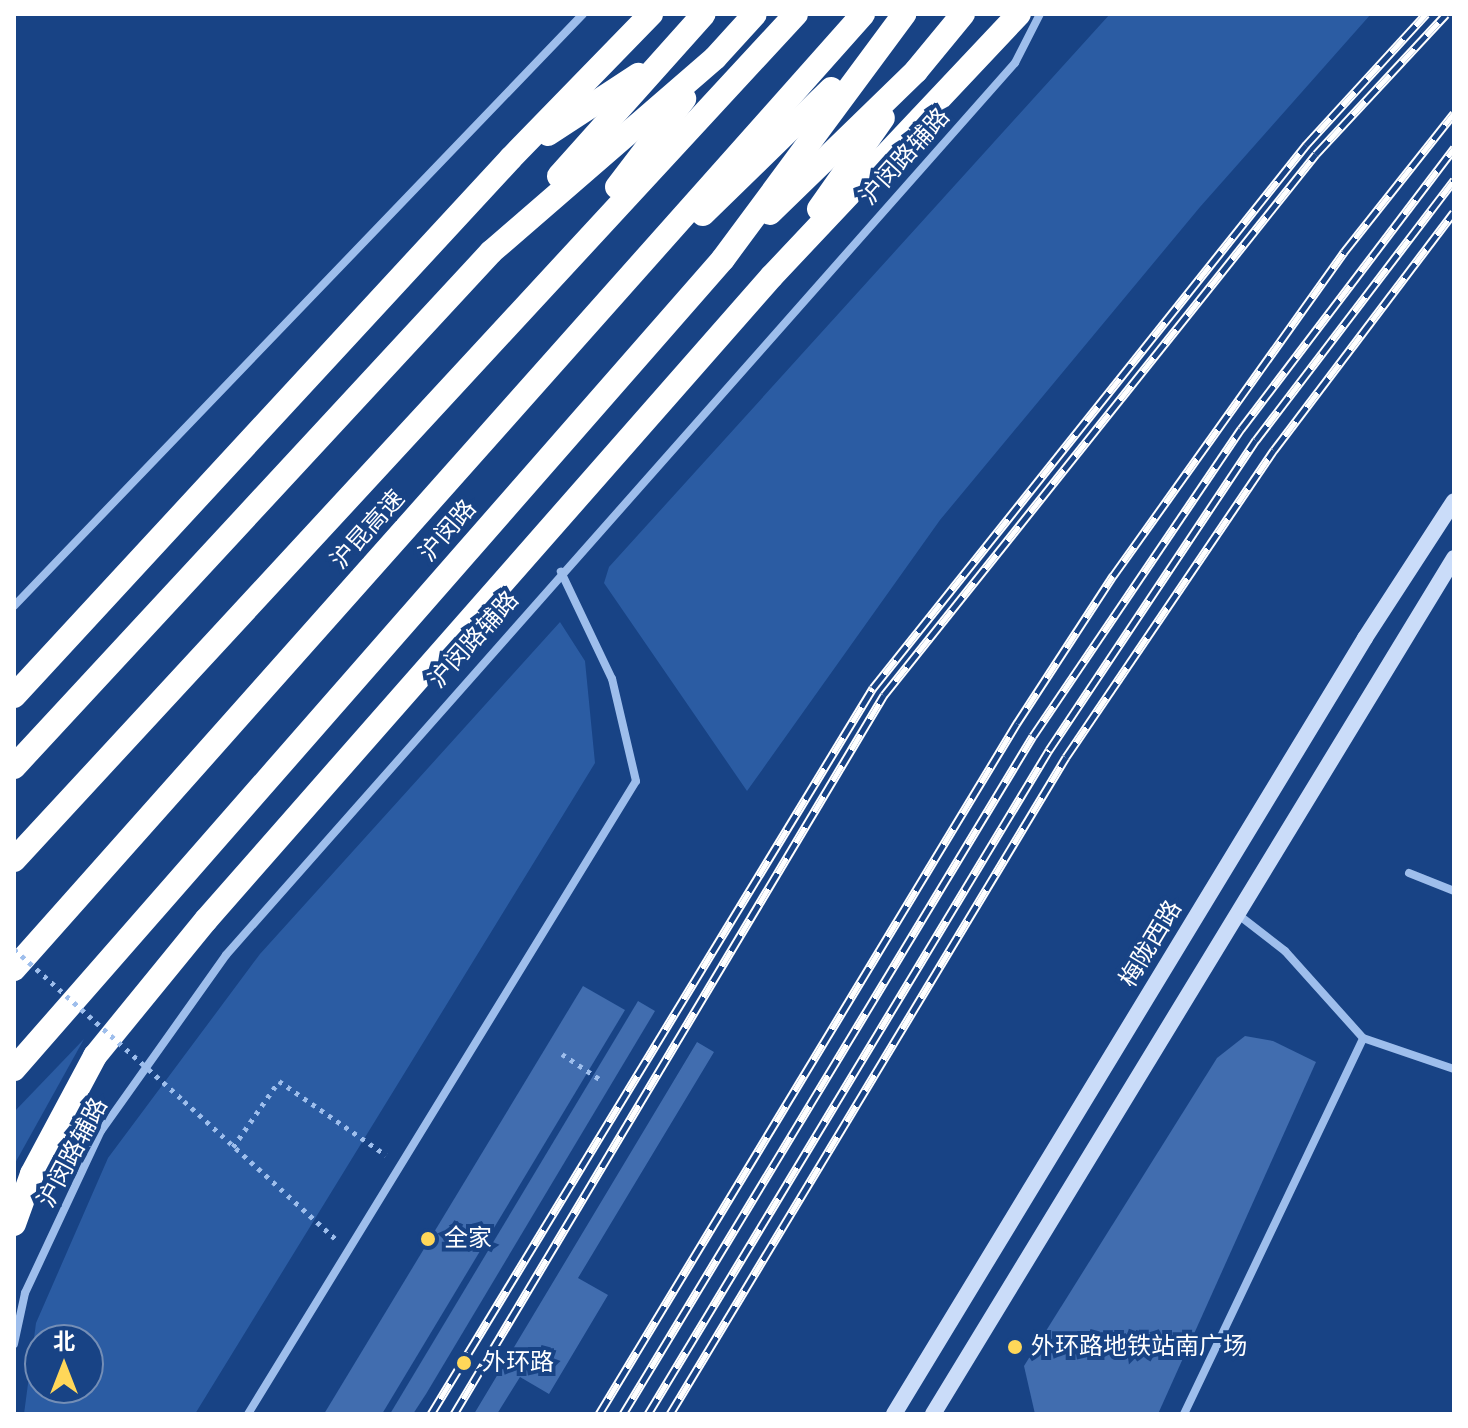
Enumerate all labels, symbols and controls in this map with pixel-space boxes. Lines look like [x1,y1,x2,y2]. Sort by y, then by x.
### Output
street label: 沪闵路辅路 [854,103,956,211]
street label: 沪昆高速 [325,485,411,575]
street label: 沪闵路 [414,494,482,568]
street label: 沪闵路辅路 [423,586,525,694]
street label: 梅陇西路 [1114,895,1188,993]
street label: 沪闵路辅路 [32,1093,114,1213]
place label: 全家 [444,1225,492,1253]
marker: 全家 [419,1230,437,1248]
north arrow [24,1324,104,1404]
text: 北 [53,1328,75,1355]
place label: 外环路地铁站南广场 [1031,1333,1247,1361]
marker: 外环路地铁站南广场 [1006,1338,1024,1356]
place label: 外环路 [482,1349,554,1377]
marker: 外环路 [453,1352,475,1374]

